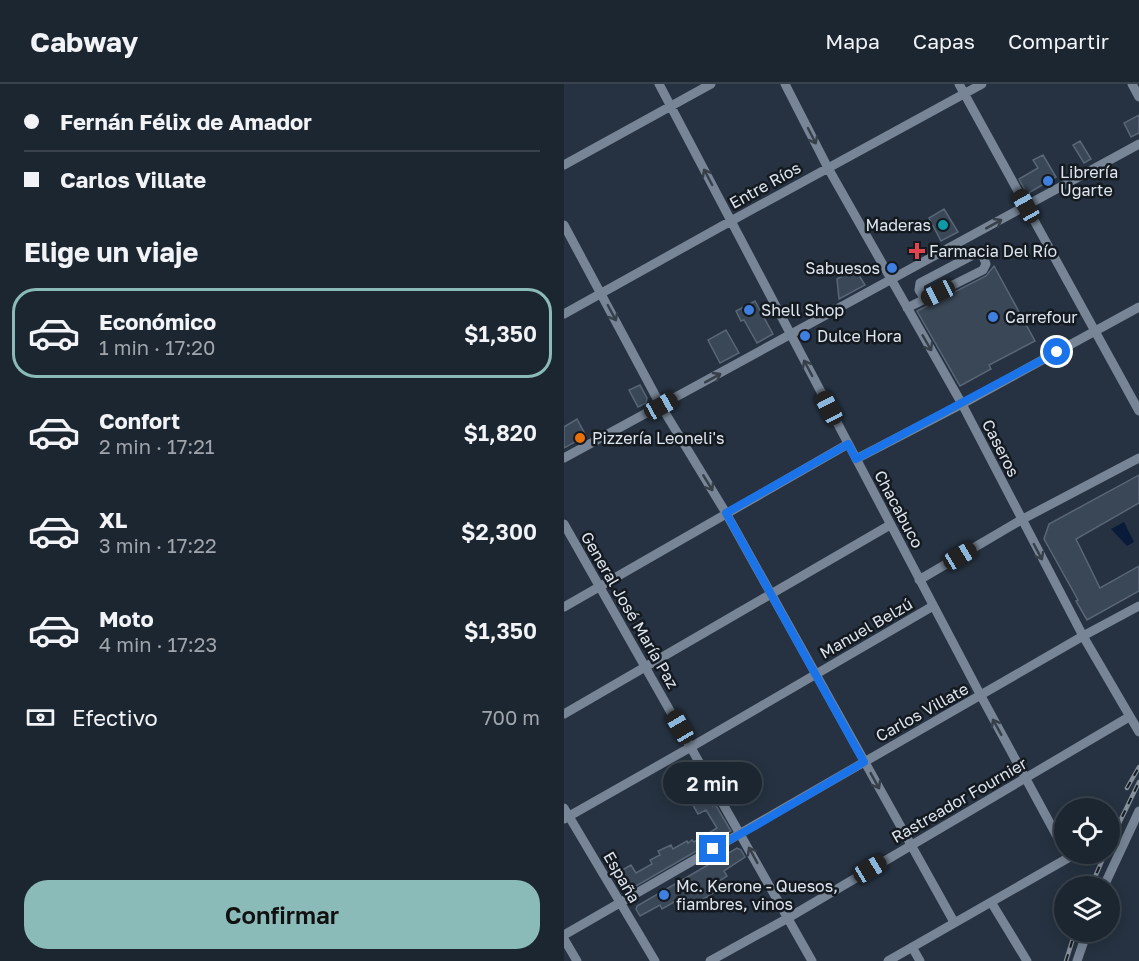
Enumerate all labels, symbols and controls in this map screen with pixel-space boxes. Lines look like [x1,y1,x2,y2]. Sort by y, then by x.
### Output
text: Cabway [30,25,138,58]
text: Mapa [825,28,880,54]
text: Capas [913,28,975,54]
text: Compartir [1008,28,1109,54]
text: Fernán Félix de Amador [60,108,312,135]
one-way arrow [806,127,818,144]
street label: Entre Ríos [726,157,804,213]
place label: Librería Ugarte [1060,162,1118,200]
text: Carlos Villate [60,166,206,193]
one-way arrow [702,169,713,187]
marker: Librería Ugarte [1041,174,1055,188]
car [1009,186,1043,226]
place label: Maderas [865,215,931,235]
marker: Maderas [936,218,950,232]
one-way arrow [985,218,1003,229]
text: Elige un viaje [24,236,198,268]
place label: Farmacia Del Río [929,241,1057,261]
marker: Farmacia Del Río [910,244,924,258]
place label: Sabuesos [805,258,880,278]
marker: Sabuesos [885,261,899,275]
car [918,277,958,309]
place label: Shell Shop [761,300,844,320]
marker: Shell Shop [742,303,756,317]
one-way arrow [607,304,618,322]
icon: car [27,306,81,360]
place label: Carrefour [1005,307,1078,327]
text: Económico [99,308,216,335]
marker: Carrefour [986,310,1000,324]
text: $1,350 [464,320,537,347]
place label: Dulce Hora [817,326,902,346]
marker: Dulce Hora [798,329,812,343]
one-way arrow [921,334,933,351]
text: 1 min · 17:20 [99,335,215,359]
route start [1043,338,1070,365]
one-way arrow [802,360,813,378]
one-way arrow [703,372,721,383]
car [813,388,845,428]
car [641,389,681,423]
icon: car [27,405,81,459]
text: Confort [99,407,180,434]
street label: Caseros [978,416,1024,480]
text: $1,820 [464,419,537,446]
place label: Pizzería Leoneli's [592,428,724,448]
marker: Pizzería Leoneli's [573,431,587,445]
text: 2 min · 17:21 [99,434,215,458]
street label: Chacabuco [870,467,928,551]
one-way arrow [702,474,714,491]
icon: car [27,504,81,558]
text: XL [99,506,127,533]
text: $2,300 [461,518,537,545]
street label: General José María Paz [577,528,683,692]
text: 3 min · 17:22 [99,533,217,557]
car [940,539,980,573]
one-way arrow [1033,543,1044,561]
street label: Manuel Belzú [816,593,916,663]
icon: car [27,603,81,657]
text: Moto [99,605,154,632]
text: $1,350 [464,617,537,644]
text: 4 min · 17:23 [99,632,217,656]
street label: Carlos Villate [872,678,972,746]
icon: cash [24,701,57,734]
text: Efectivo [72,704,158,731]
text: 700 m [482,705,540,729]
car [663,707,697,747]
one-way arrow [991,718,1002,736]
street label: Rastreador Fournier [888,753,1030,847]
callout: 2 min [664,762,762,804]
text: 2 min [687,771,739,795]
one-way arrow [869,772,881,789]
map controls [1054,798,1120,942]
button: locate [1054,798,1120,864]
route end [699,835,726,862]
one-way arrow [747,847,759,864]
street label: España [599,848,645,906]
car [850,852,890,886]
place label: Mc. Kerone - Quesos, fiambres, vinos [676,876,838,914]
button: layers [1054,876,1120,942]
button: Confirmar [24,880,540,949]
marker: Mc. Kerone - Quesos, fiambres, vinos [657,888,671,902]

